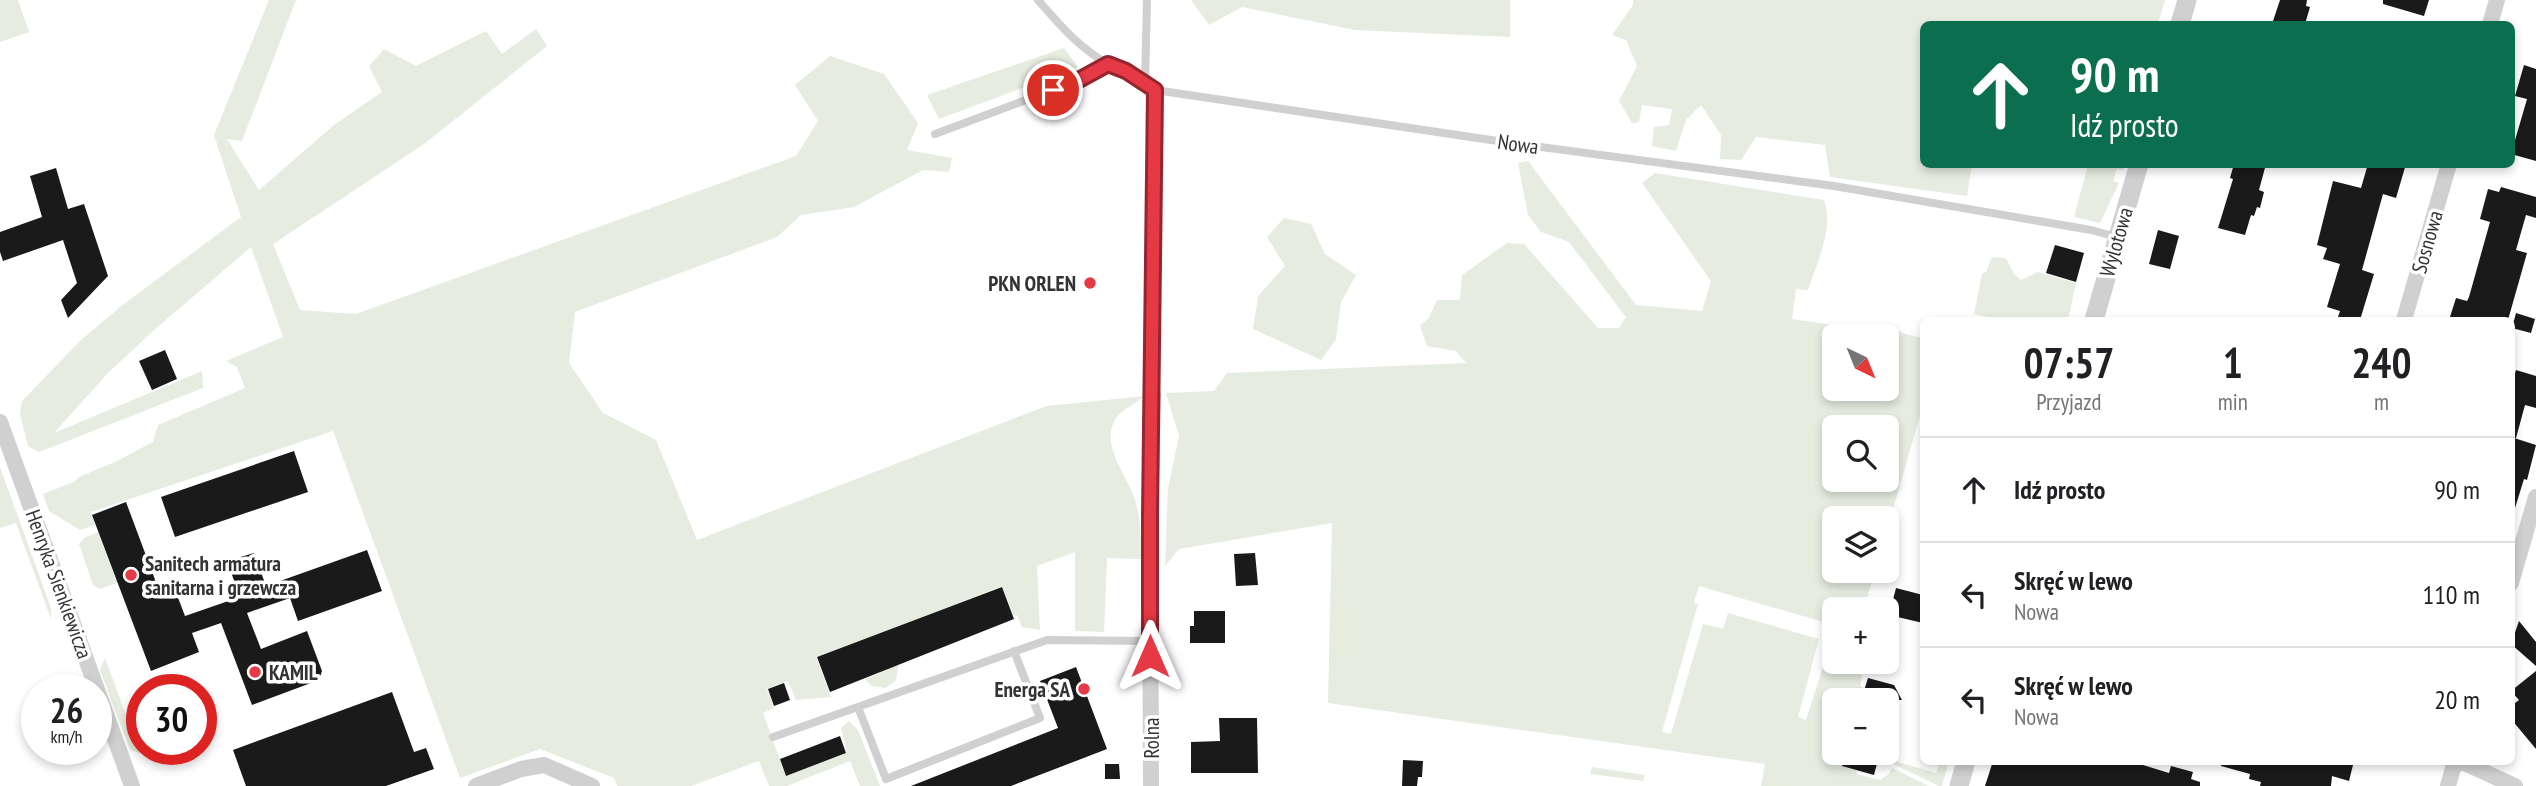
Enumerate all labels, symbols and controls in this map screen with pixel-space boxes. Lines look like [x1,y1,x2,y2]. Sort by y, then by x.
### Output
text: 90 m [2070,42,2159,106]
icon: ahead [1955,49,2046,140]
pin [1023,60,1083,120]
icon: arrive [1034,71,1072,109]
text: Idź prosto [2070,104,2179,146]
street label: Nowa [1496,128,1540,160]
street label: Wylotowa [2093,204,2139,280]
street label: Sosnowa [2405,207,2449,277]
place label: PKN ORLEN [988,270,1076,297]
marker: PKN ORLEN [1082,275,1098,291]
north arrow [1822,324,1899,401]
map controls [1822,324,1899,765]
text: 07:57 [2023,335,2114,390]
text: 1 [2223,335,2243,390]
text: 240 [2351,335,2412,390]
text: Przyjazd [2036,387,2102,416]
text: min [2218,387,2248,416]
text: m [2374,387,2389,416]
button: search [1822,415,1899,492]
icon: ahead [1955,471,1993,509]
text: Idź prosto [2014,473,2105,506]
text: 90 m [2434,473,2480,506]
street label: Henryka Sienkiewicza [20,506,98,662]
button: layers [1822,506,1899,583]
place label: Sanitech armatura sanitarna i grzewcza [145,550,297,601]
text: Skręć w lewo [2014,564,2133,597]
marker: Sanitech armatura sanitarna i grzewcza [123,567,139,583]
icon: left [1955,576,1993,614]
text: 110 m [2422,578,2480,611]
button: + [1822,597,1899,674]
text: Nowa [2014,597,2059,626]
position arrow [1113,619,1187,693]
place label: KAMIL [269,659,318,686]
marker: KAMIL [247,664,263,680]
text: Skręć w lewo [2014,669,2133,702]
speed limit sign: 30 [126,674,217,765]
place label: Energa SA [994,676,1070,703]
marker: Energa SA [1076,681,1092,697]
icon: left [1955,681,1993,719]
text: 20 m [2434,683,2480,716]
text: 26 [50,687,83,733]
button: − [1822,688,1899,765]
text: Nowa [2014,702,2059,731]
street label: Rolna [1138,718,1165,758]
text: km/h [51,725,82,748]

